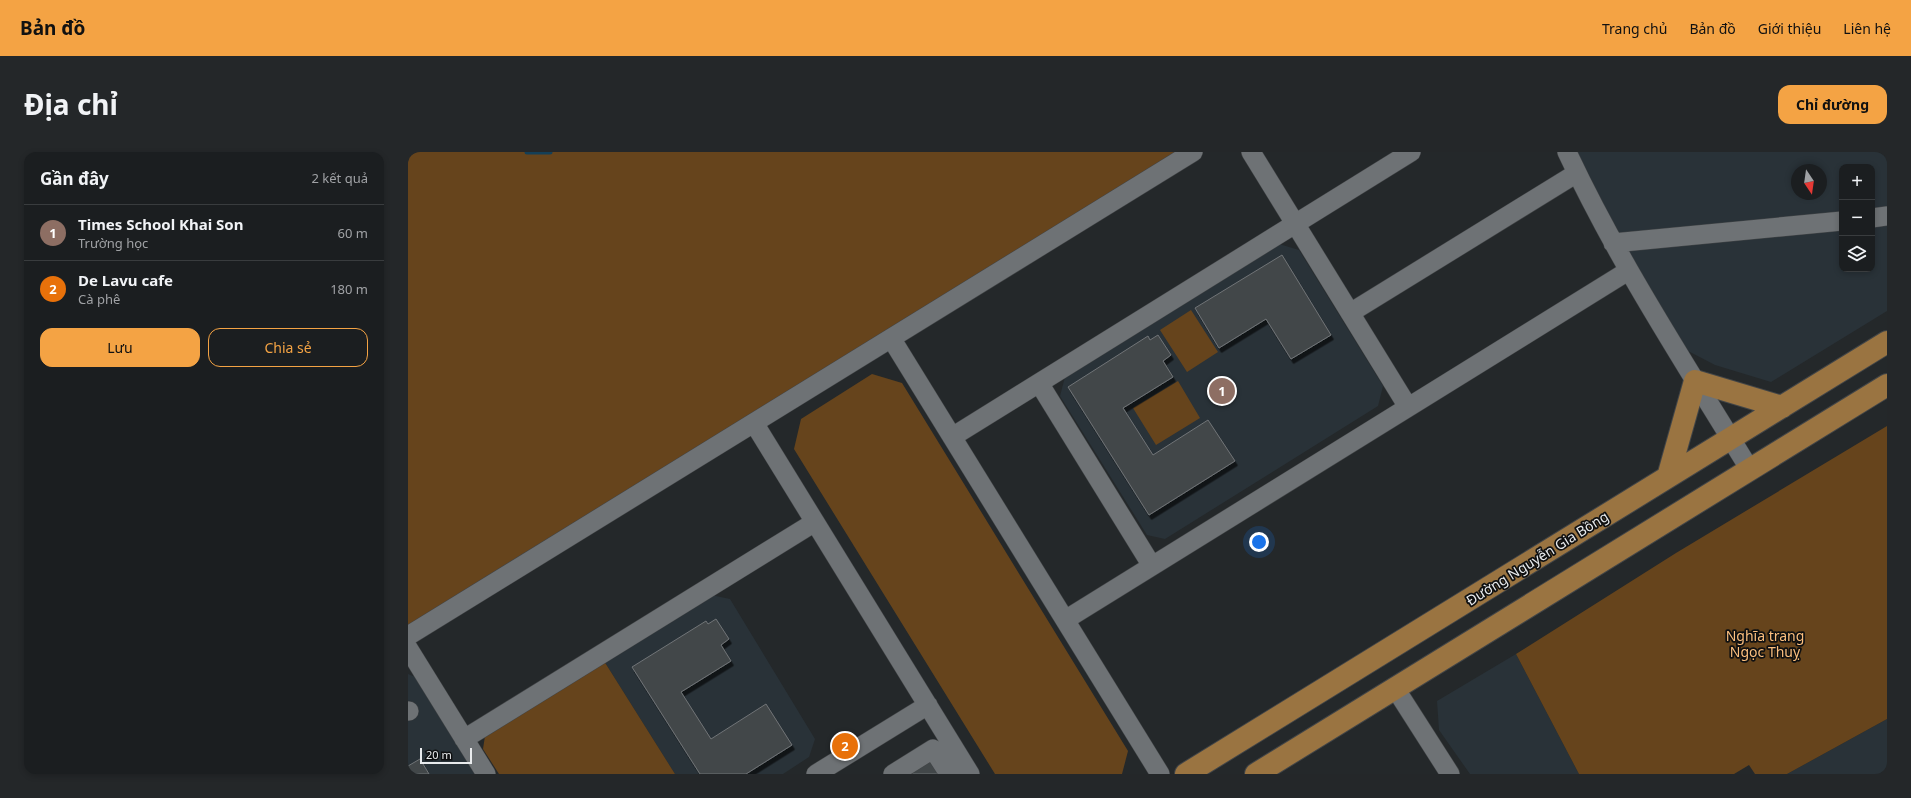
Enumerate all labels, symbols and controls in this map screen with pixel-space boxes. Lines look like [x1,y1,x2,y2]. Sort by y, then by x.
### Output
text: Bản đồ [20,15,85,41]
text: Trang chủ [1602,19,1667,38]
text: Bản đồ [1689,19,1736,38]
text: Giới thiệu [1758,19,1821,38]
text: Liên hệ [1843,19,1891,38]
text: Địa chỉ [24,85,118,123]
button: Chỉ đường [1778,85,1887,124]
north arrow [1791,164,1827,200]
map controls [1839,164,1875,272]
button: + [1839,164,1875,200]
text: Gần đây [40,167,109,190]
text: 2 kết quả [312,169,368,187]
button: − [1839,200,1875,236]
text: Times School Khai Son [78,214,244,234]
text: 1 [49,224,57,242]
text: 60 m [338,224,368,242]
text: Trường học [78,234,148,252]
button: layers [1839,236,1875,272]
text: De Lavu cafe [78,270,173,290]
text: 2 [49,280,57,298]
text: 180 m [330,280,368,298]
text: Cà phê [78,290,120,308]
button: Lưu [40,328,200,367]
button: Chia sẻ [208,328,368,367]
pin: 1 [1209,376,1235,406]
street label: Đường Nguyễn Gia Bồng [1462,506,1612,610]
your location [1249,532,1269,552]
park label: Nghĩa trang Ngọc Thuỵ [1726,626,1804,661]
pin: 2 [832,731,858,761]
scale bar [420,746,472,765]
text: 20 m [426,747,452,762]

